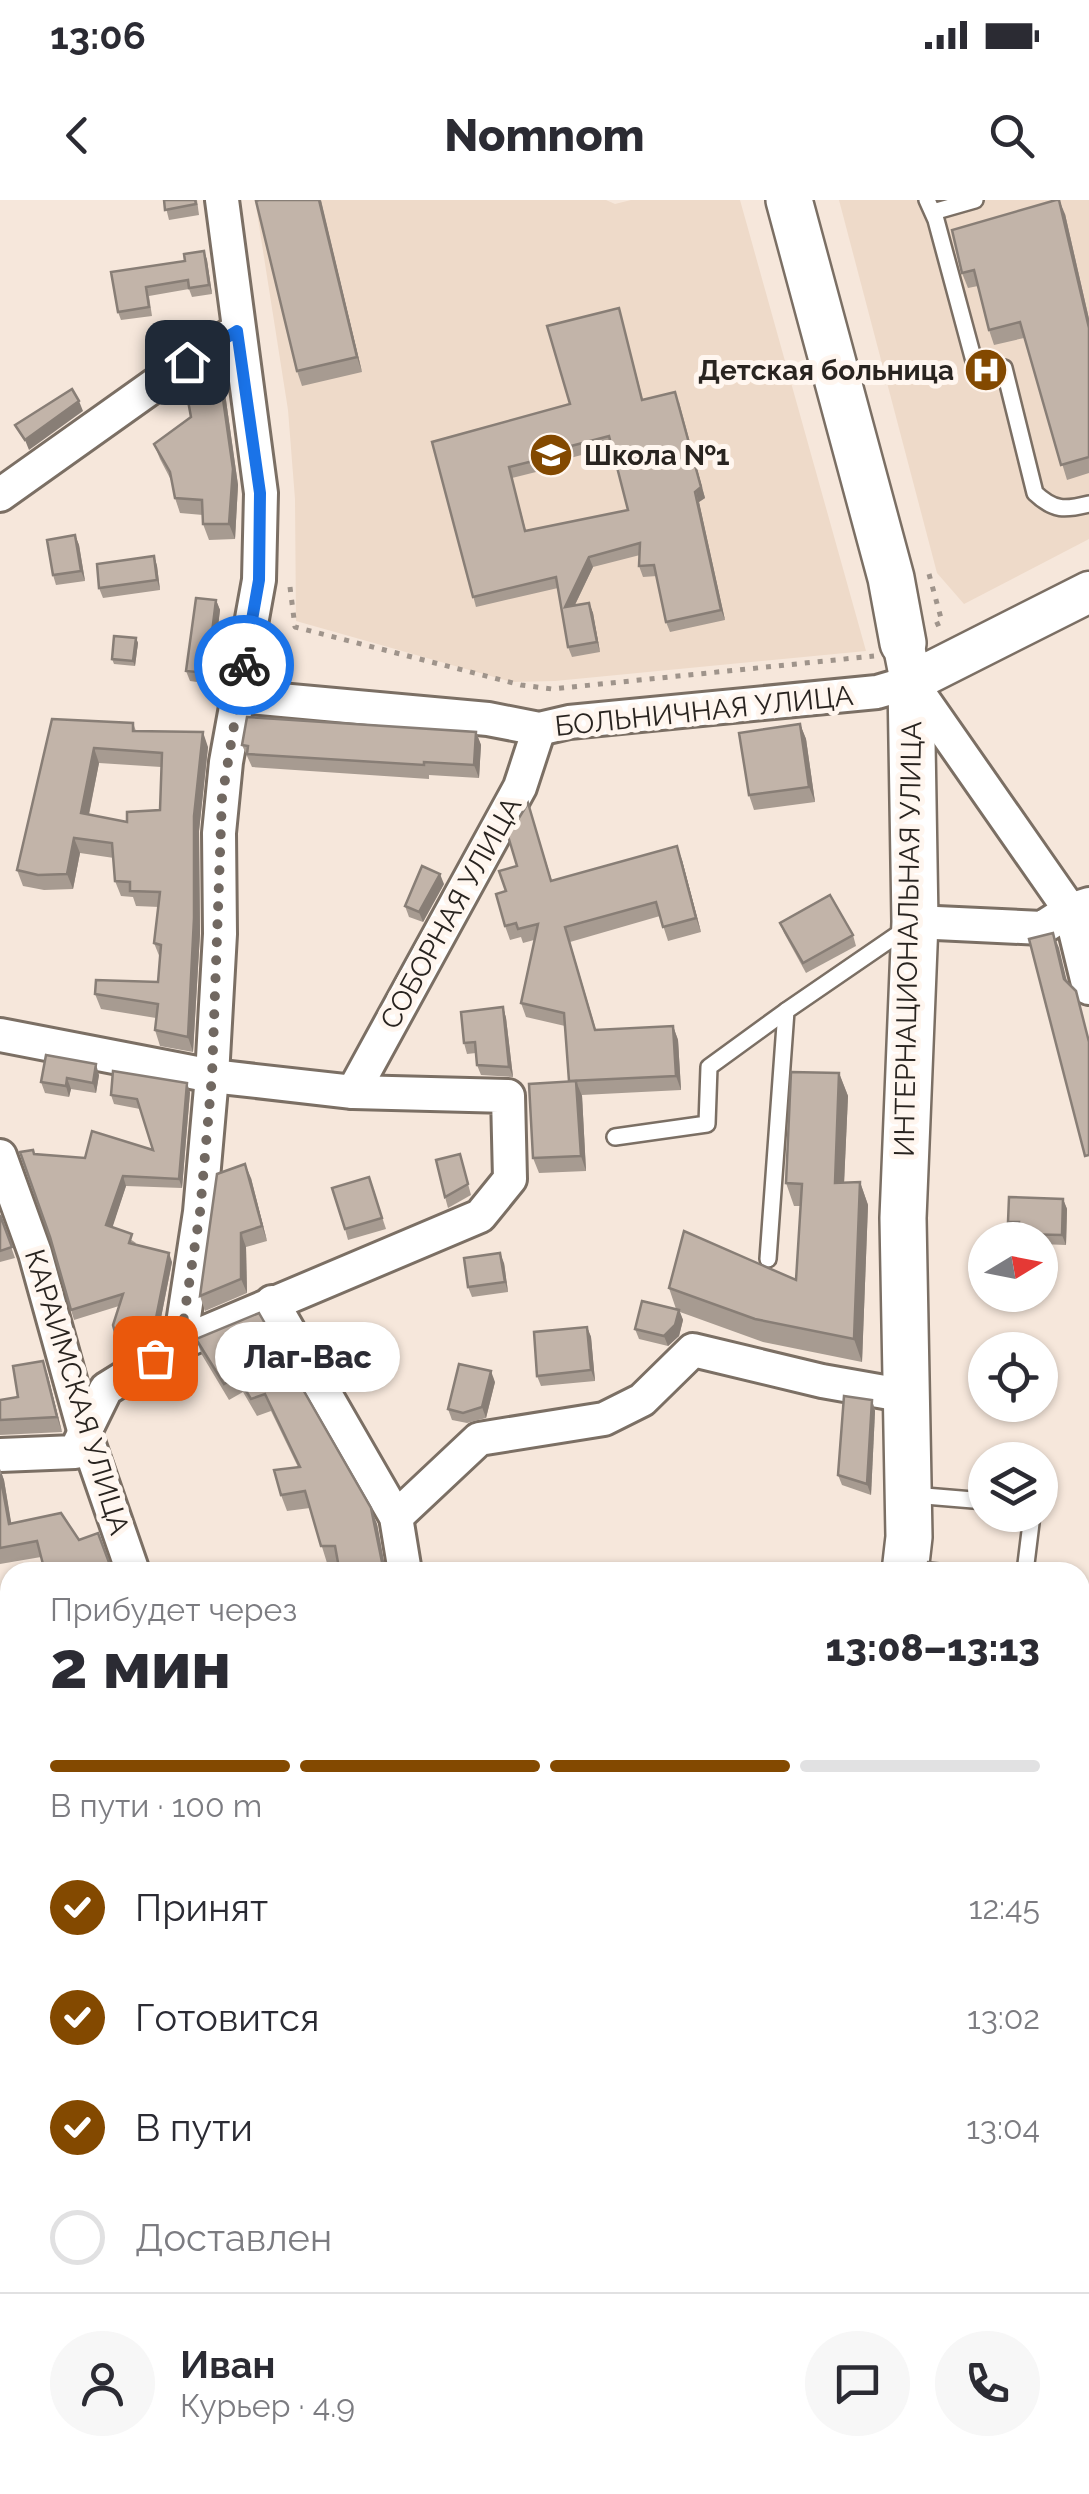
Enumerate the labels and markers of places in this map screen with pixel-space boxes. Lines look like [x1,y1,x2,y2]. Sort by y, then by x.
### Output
pin [145,320,230,405]
hospital icon: Детская больница [963,347,1009,393]
place label: Детская больница [698,354,954,387]
school or university icon: Школа №1 [528,432,574,478]
place label: Школа №1 [584,439,730,472]
pin [113,1316,198,1401]
callout: Лаг-Вас [215,1323,400,1393]

